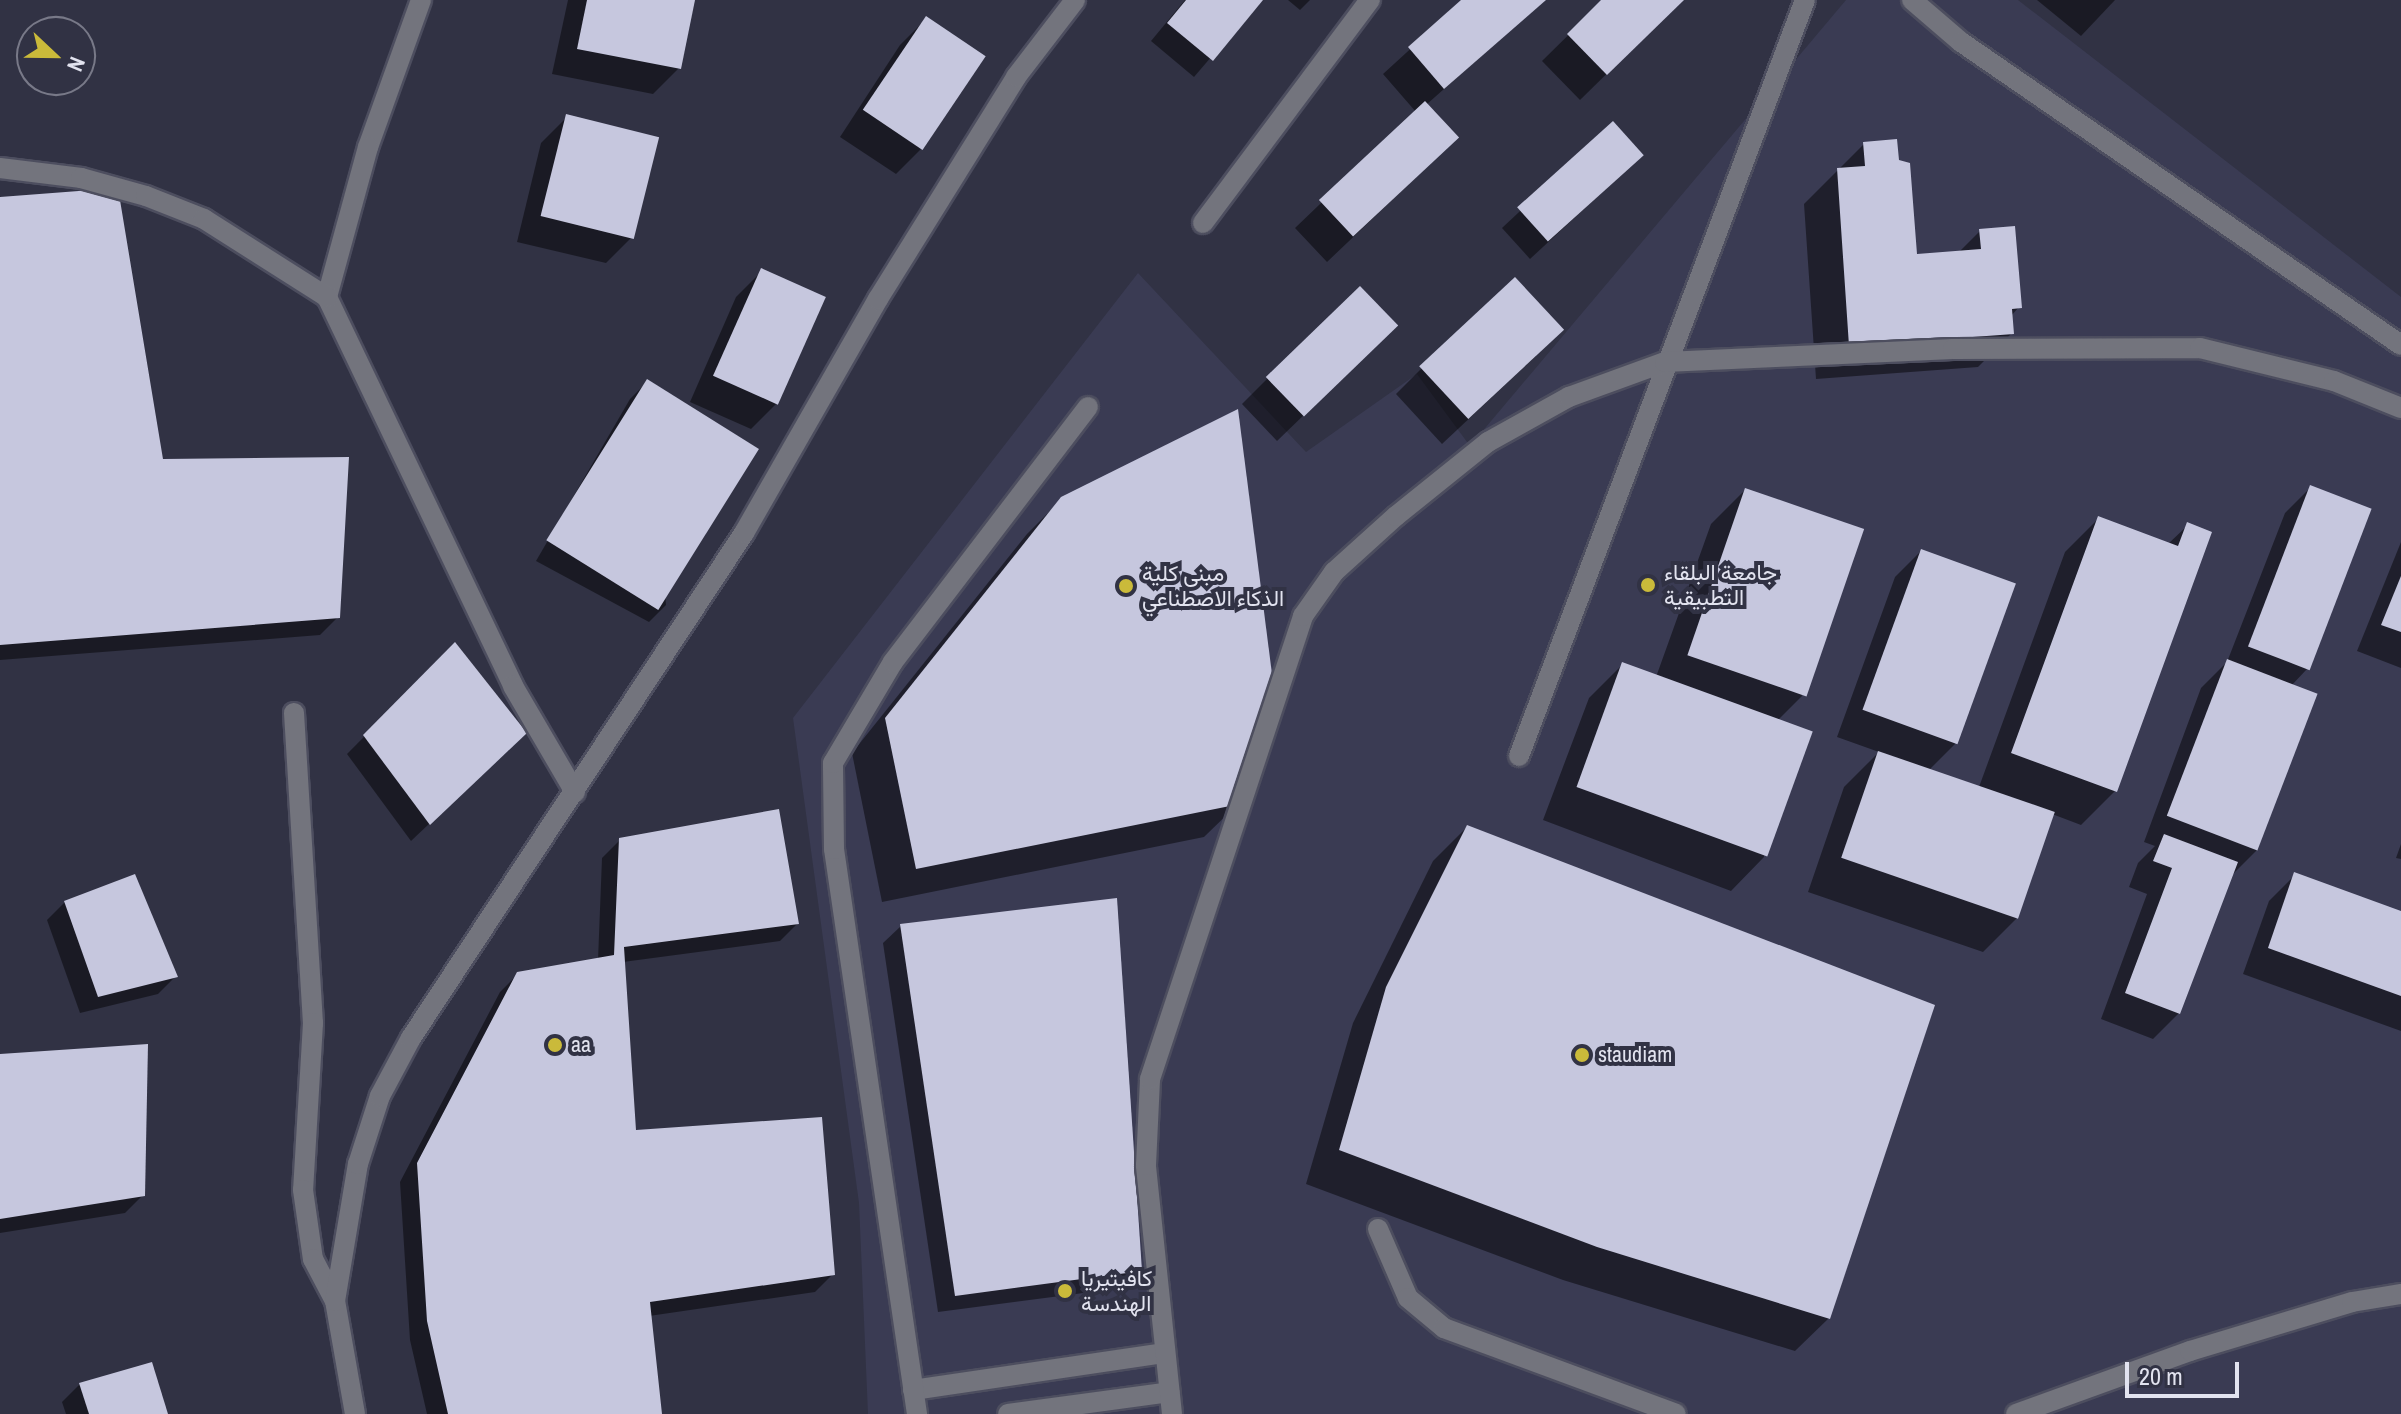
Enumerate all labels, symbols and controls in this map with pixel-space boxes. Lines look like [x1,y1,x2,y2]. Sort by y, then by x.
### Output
north arrow [16,16,96,96]
text: N [60,53,93,76]
place label: جامعة البلقاء التطبيقية [1664,559,1777,610]
place label: مبنى كلية الذكاء الاصطناعي [1142,560,1284,612]
marker: جامعة البلقاء التطبيقية [1639,576,1657,594]
marker: مبنى كلية الذكاء الاصطناعي [1117,577,1135,595]
place label: aa [571,1032,591,1058]
marker: aa [546,1036,564,1054]
place label: staudiam [1598,1042,1672,1068]
marker: staudiam [1573,1046,1591,1064]
place label: كافيتيريا الهندسة [1081,1265,1152,1316]
marker: كافيتيريا الهندسة [1056,1282,1074,1300]
scale bar [2129,1346,2243,1396]
text: 20 m [2139,1360,2183,1392]

